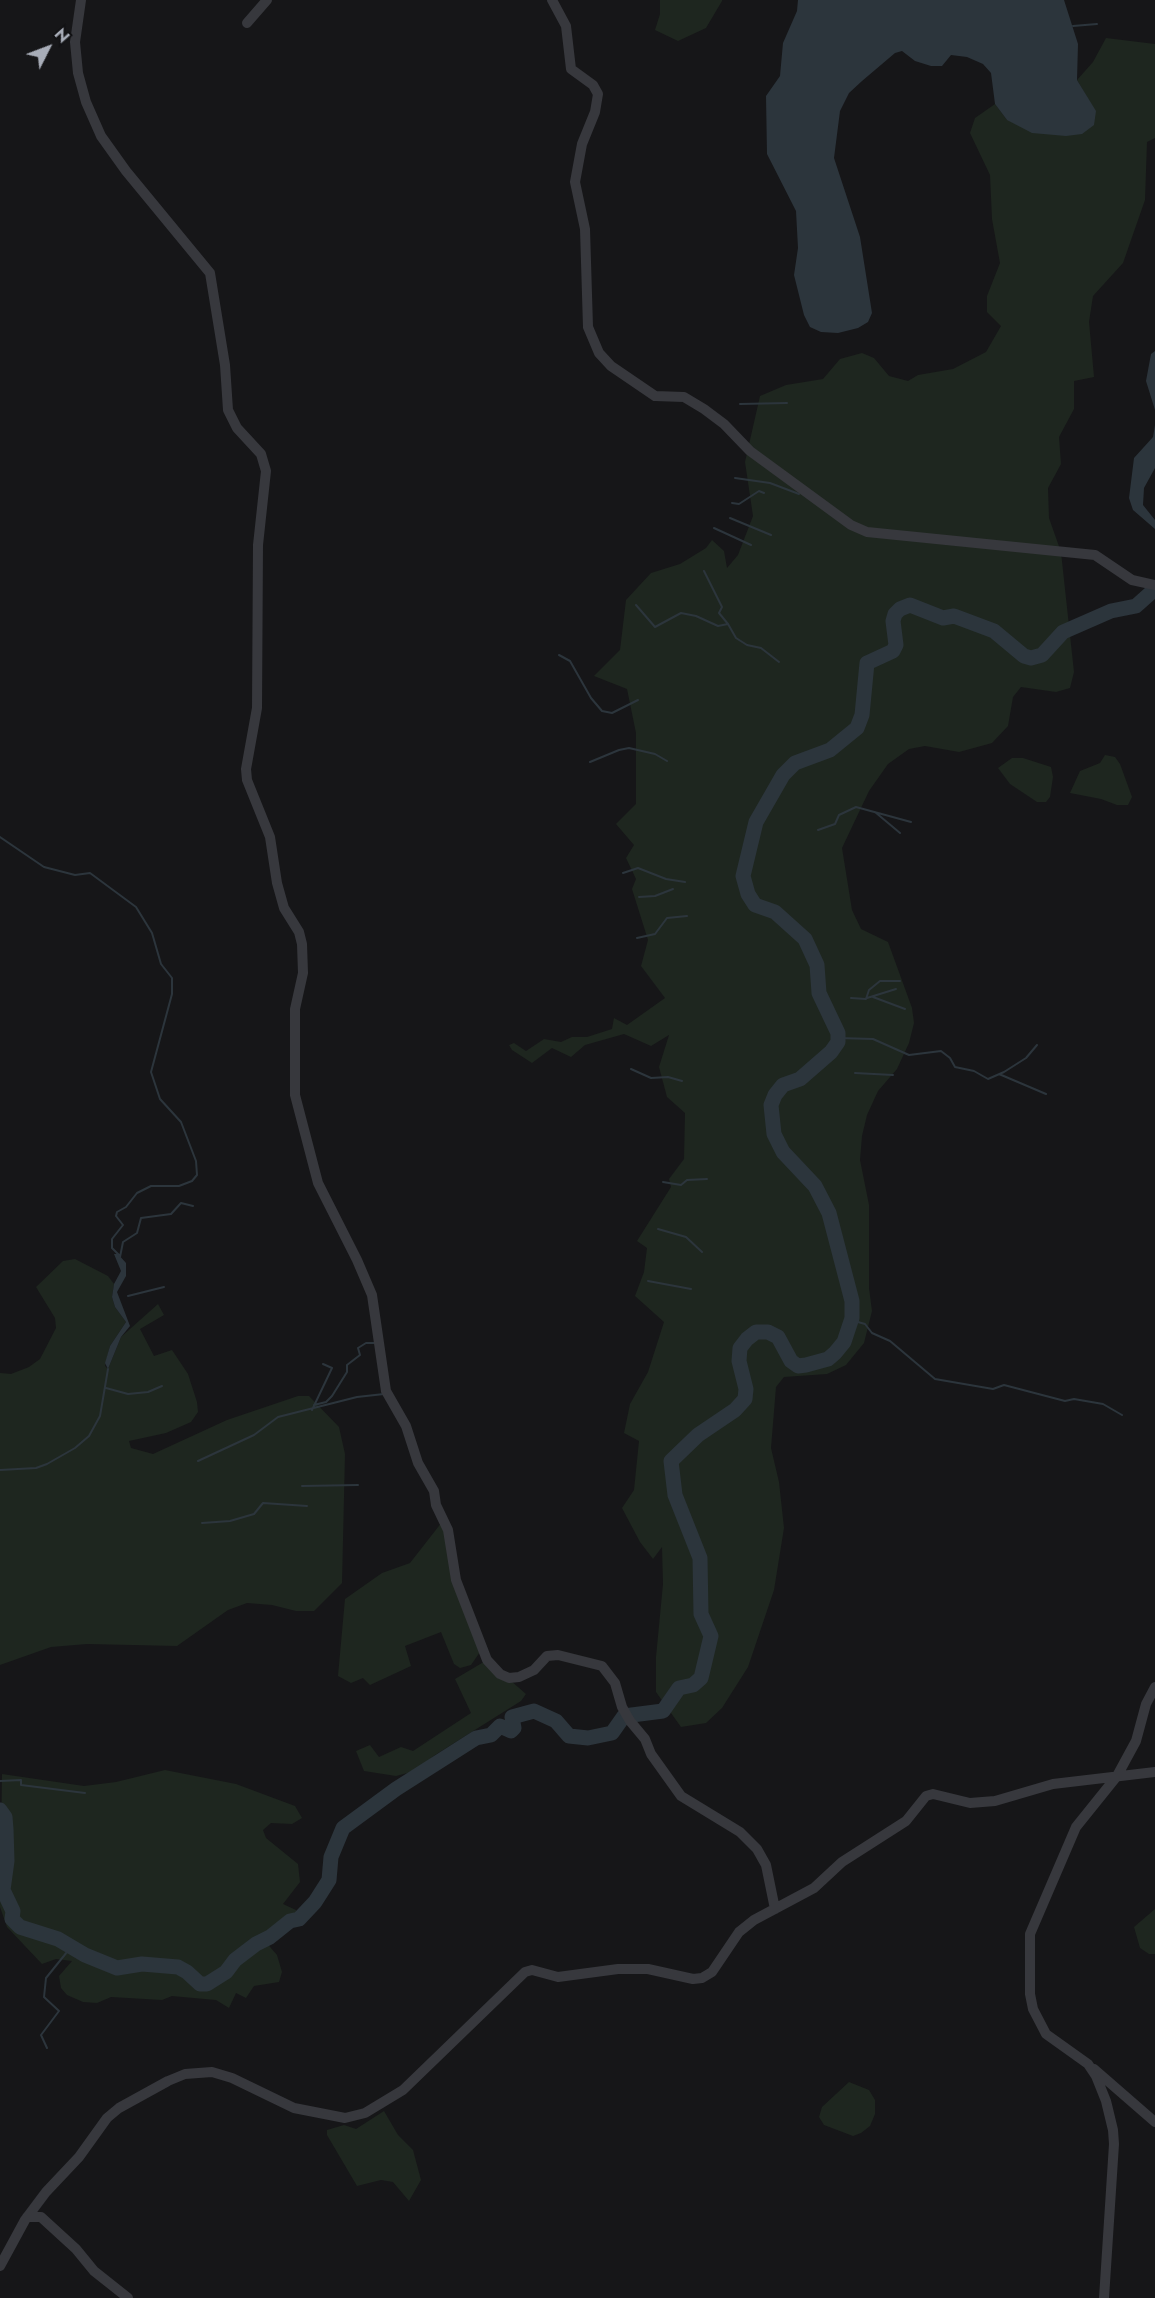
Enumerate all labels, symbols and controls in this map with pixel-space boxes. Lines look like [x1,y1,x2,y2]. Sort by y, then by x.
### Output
north arrow [18,18,78,78]
text: N [49,23,75,48]

